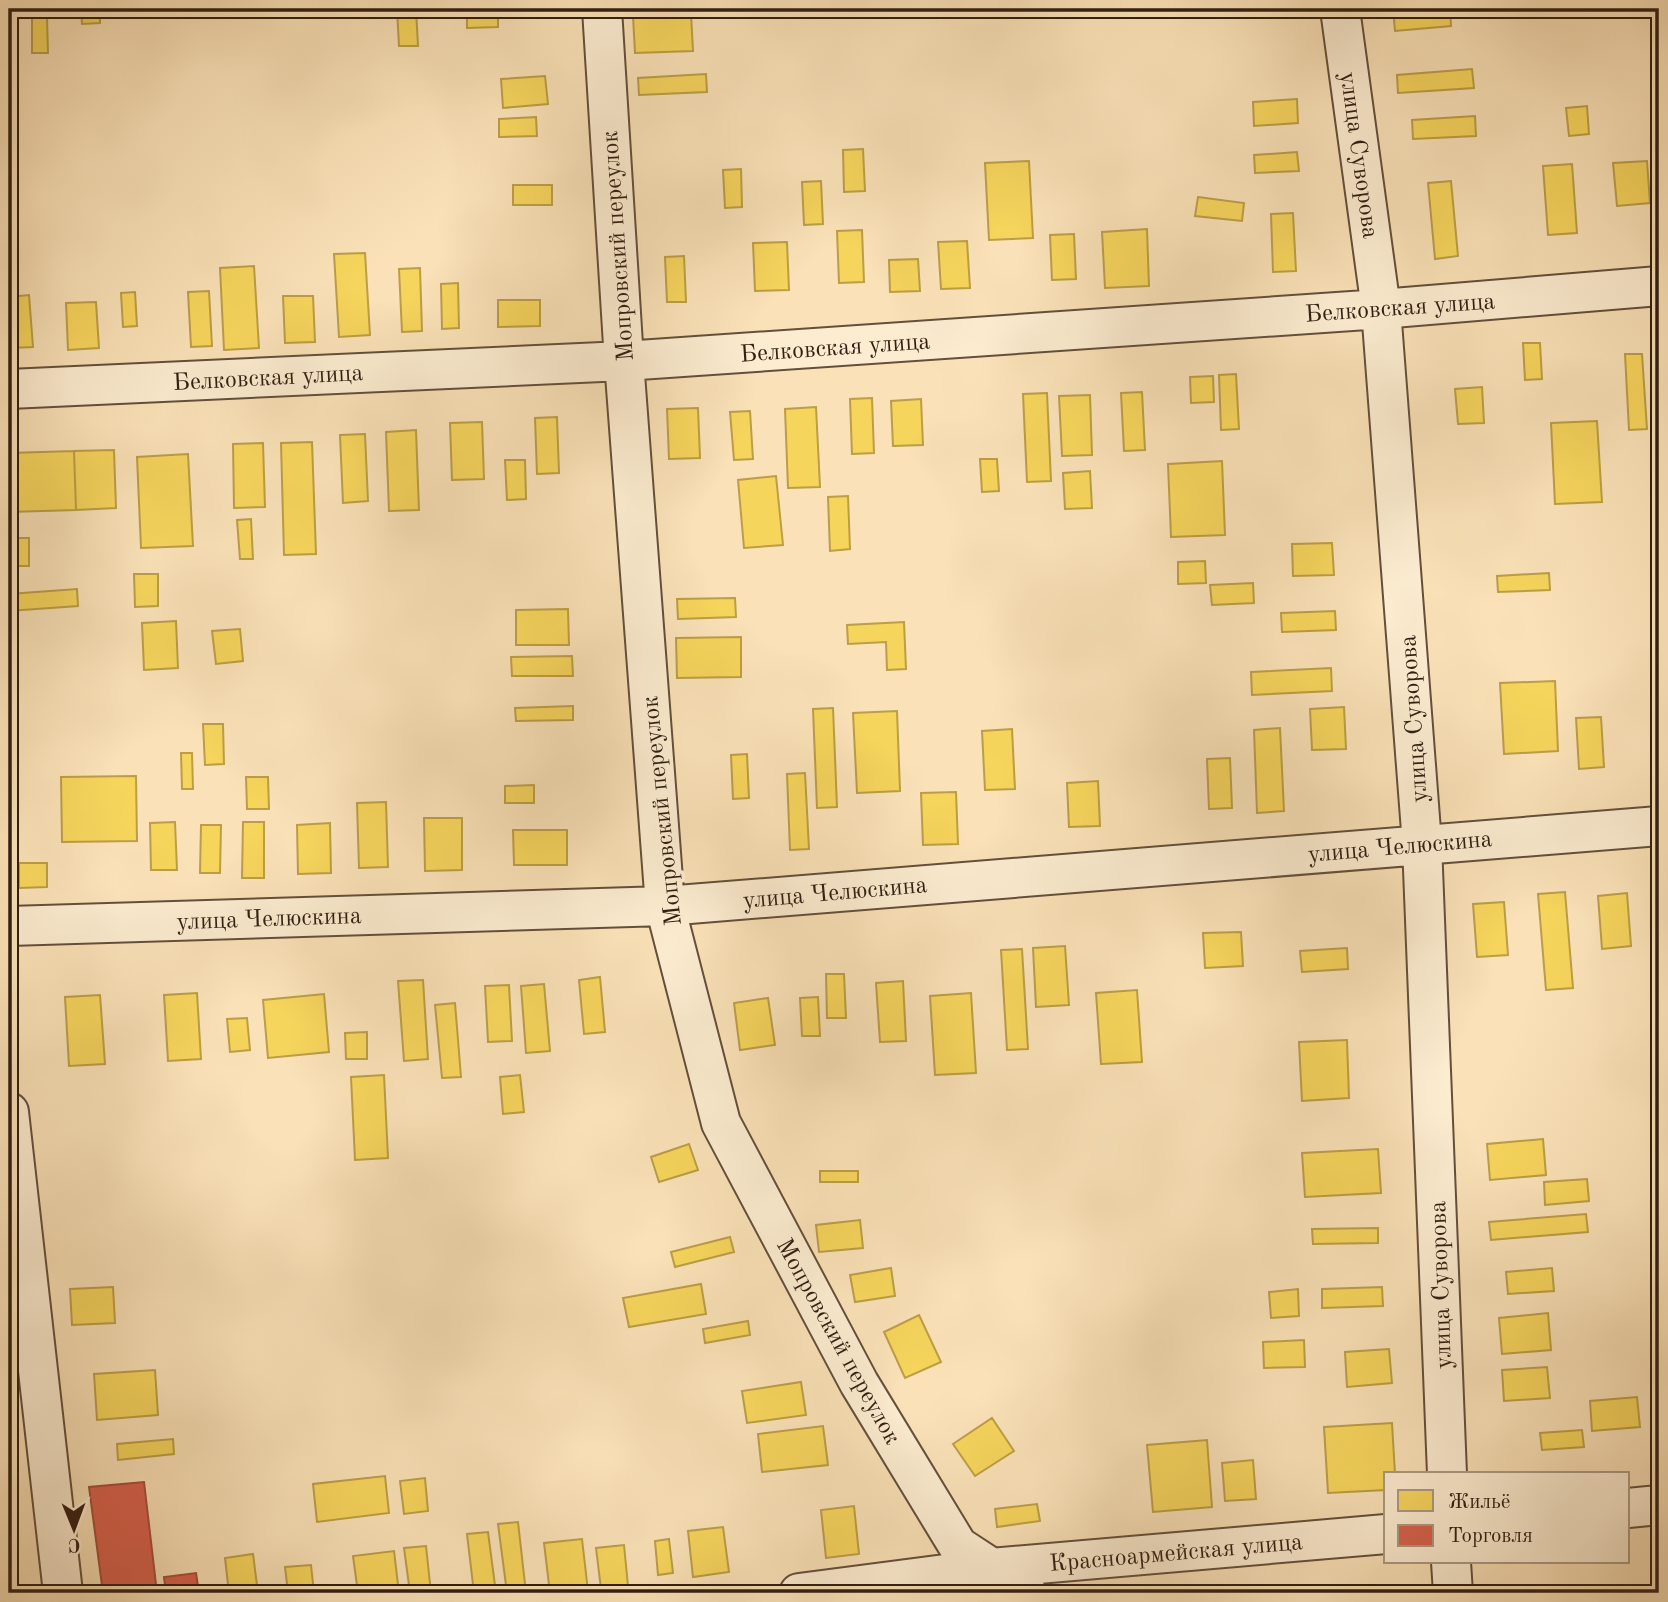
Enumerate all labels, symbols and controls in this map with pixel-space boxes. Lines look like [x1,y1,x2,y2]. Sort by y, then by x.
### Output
street label: улица Суворова [1334,70,1382,240]
street label: Мопровский переулок [599,130,639,362]
street label: Белковская улица [1304,290,1496,328]
street label: Белковская улица [739,330,931,368]
street label: Белковская улица [172,362,364,396]
street label: улица Суворова [1397,634,1433,804]
street label: Мопровский переулок [639,695,687,927]
street label: улица Челюскина [1307,828,1494,868]
street label: улица Челюскина [742,874,929,914]
street label: улица Челюскина [176,905,362,935]
street label: улица Суворова [1427,1200,1457,1369]
street label: Мопровский переулок [771,1235,904,1449]
legend [1384,1472,1630,1564]
text: Жильё [1448,1492,1511,1513]
north arrow [38,1494,108,1564]
text: Торговля [1448,1526,1533,1547]
street label: Красноармейская улица [1048,1531,1304,1577]
text: С [68,1534,81,1553]

